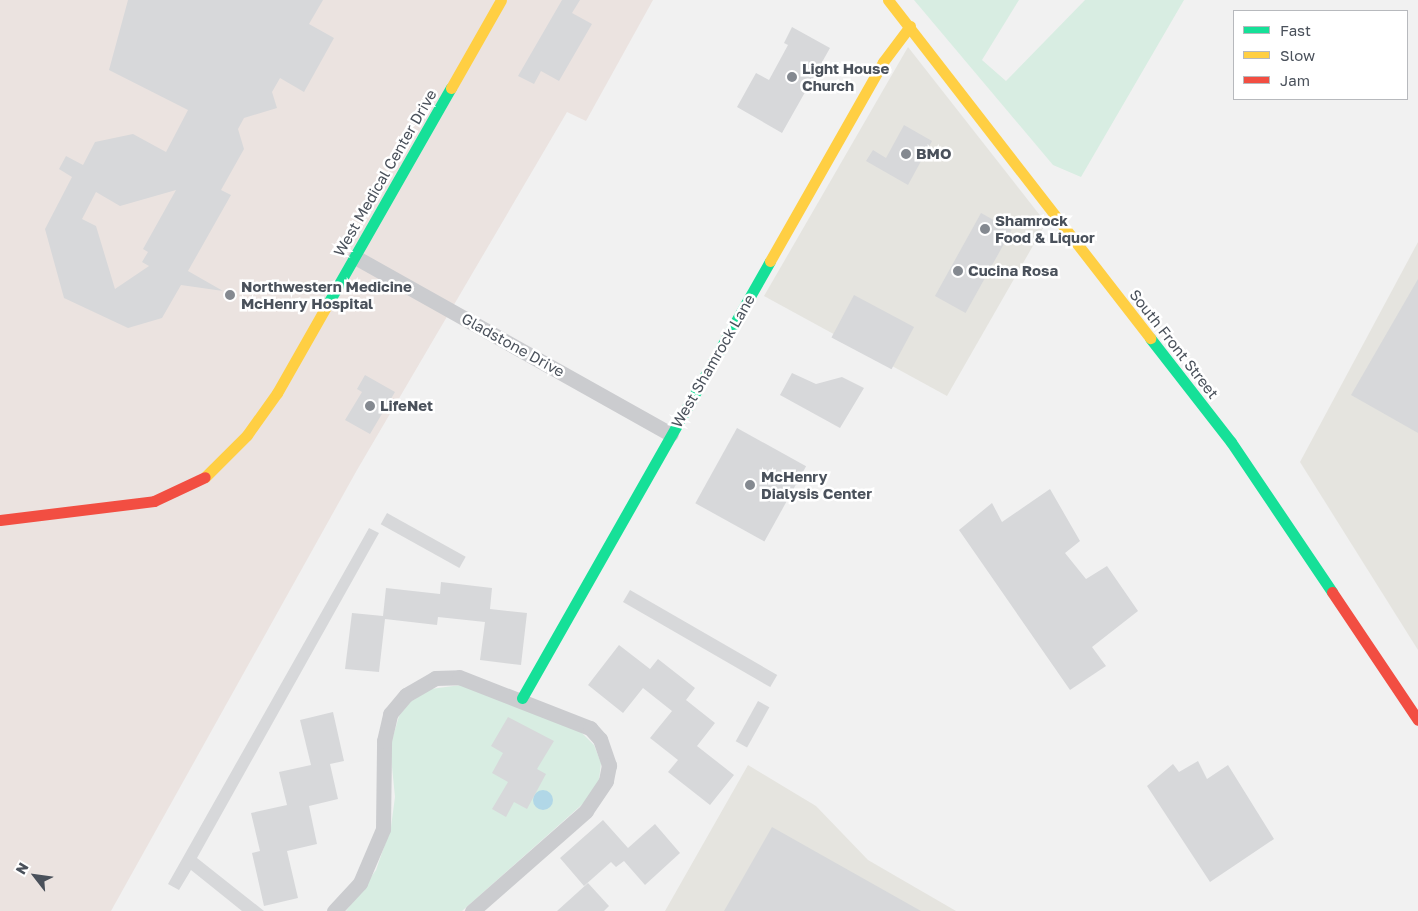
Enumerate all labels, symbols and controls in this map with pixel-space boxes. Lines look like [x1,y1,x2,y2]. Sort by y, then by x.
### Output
legend [1233,10,1408,100]
text: Fast [1280,21,1311,39]
text: Slow [1280,46,1315,64]
place label: Light House Church [802,59,889,94]
marker: Light House Church [786,71,798,83]
text: Jam [1280,71,1310,89]
street label: West Medical Center Drive [330,86,440,260]
place label: BMO [916,145,951,163]
marker: BMO [900,148,912,160]
place label: Shamrock Food & Liquor [995,211,1095,246]
marker: Shamrock Food & Liquor [979,223,991,235]
place label: Cucina Rosa [968,262,1058,280]
marker: Cucina Rosa [952,265,964,277]
place label: Northwestern Medicine McHenry Hospital [241,277,412,312]
street label: South Front Street [1126,286,1222,402]
marker: Northwestern Medicine McHenry Hospital [223,288,237,302]
street label: West Shamrock Lane [667,291,759,431]
street label: Gladstone Drive [458,309,568,381]
place label: LifeNet [380,397,433,415]
marker: LifeNet [364,400,376,412]
place label: McHenry Dialysis Center [761,467,872,502]
marker: McHenry Dialysis Center [743,478,757,492]
north arrow [10,851,60,901]
text: N [12,859,32,877]

